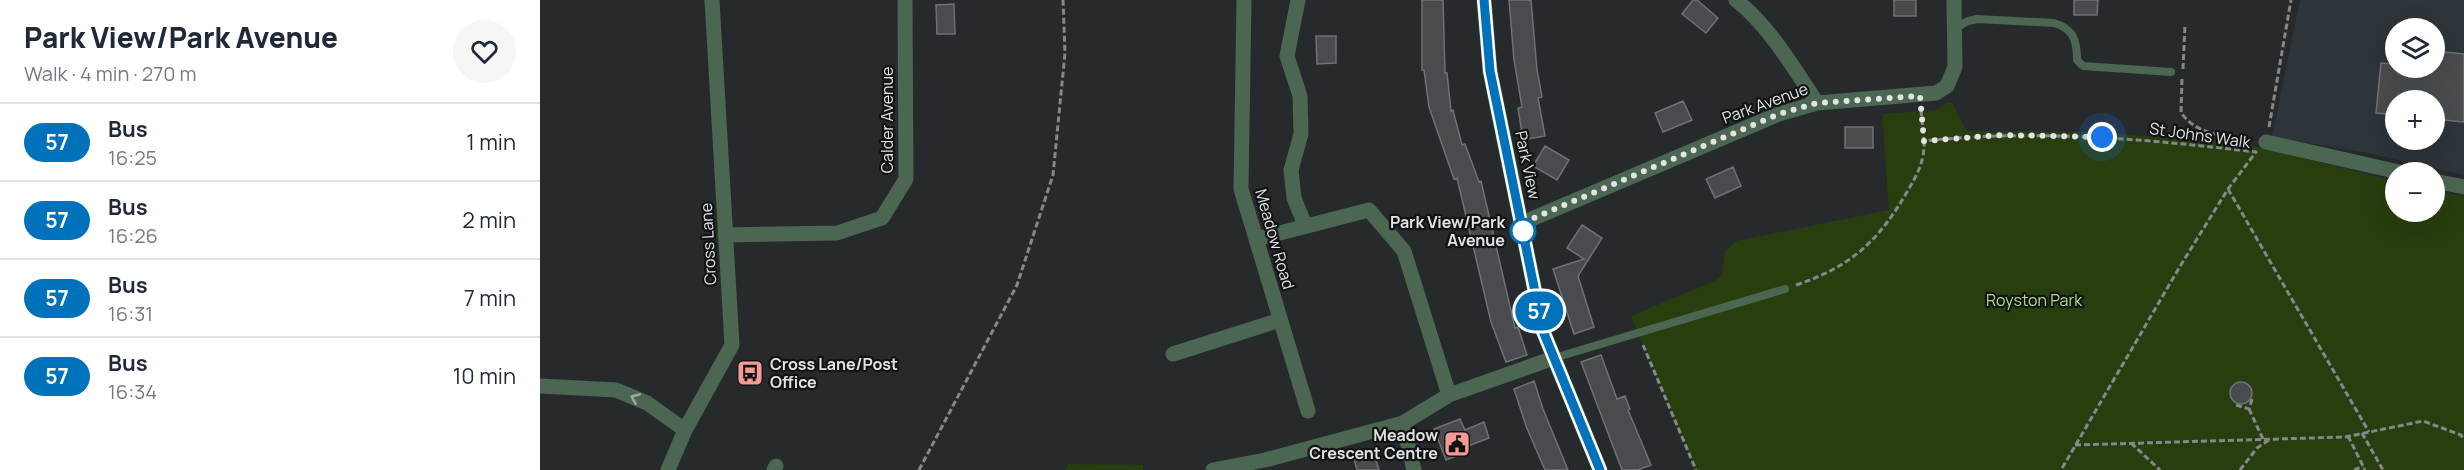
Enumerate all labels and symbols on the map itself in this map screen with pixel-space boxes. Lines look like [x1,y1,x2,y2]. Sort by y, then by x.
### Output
street label: Calder Avenue [876,67,898,173]
street label: Park Avenue [1719,77,1811,129]
street label: St Johns Walk [2148,117,2253,153]
your location [2087,122,2117,152]
street label: Park View [1510,129,1546,201]
street label: Meadow Road [1250,186,1300,292]
street label: Cross Lane [695,202,721,286]
place label: Park View/Park Avenue [1390,211,1505,251]
marker: Park View/Park Avenue [1510,218,1536,244]
park label: Royston Park [1986,289,2083,311]
line badge: 57 [1512,292,1566,330]
place label: Cross Lane/Post Office [770,353,898,393]
bus stop icon: Cross Lane/Post Office [735,358,765,388]
one-way arrow [631,393,642,405]
place label: Meadow Crescent Centre [1309,424,1438,464]
public building icon: Meadow Crescent Centre [1442,429,1472,459]

